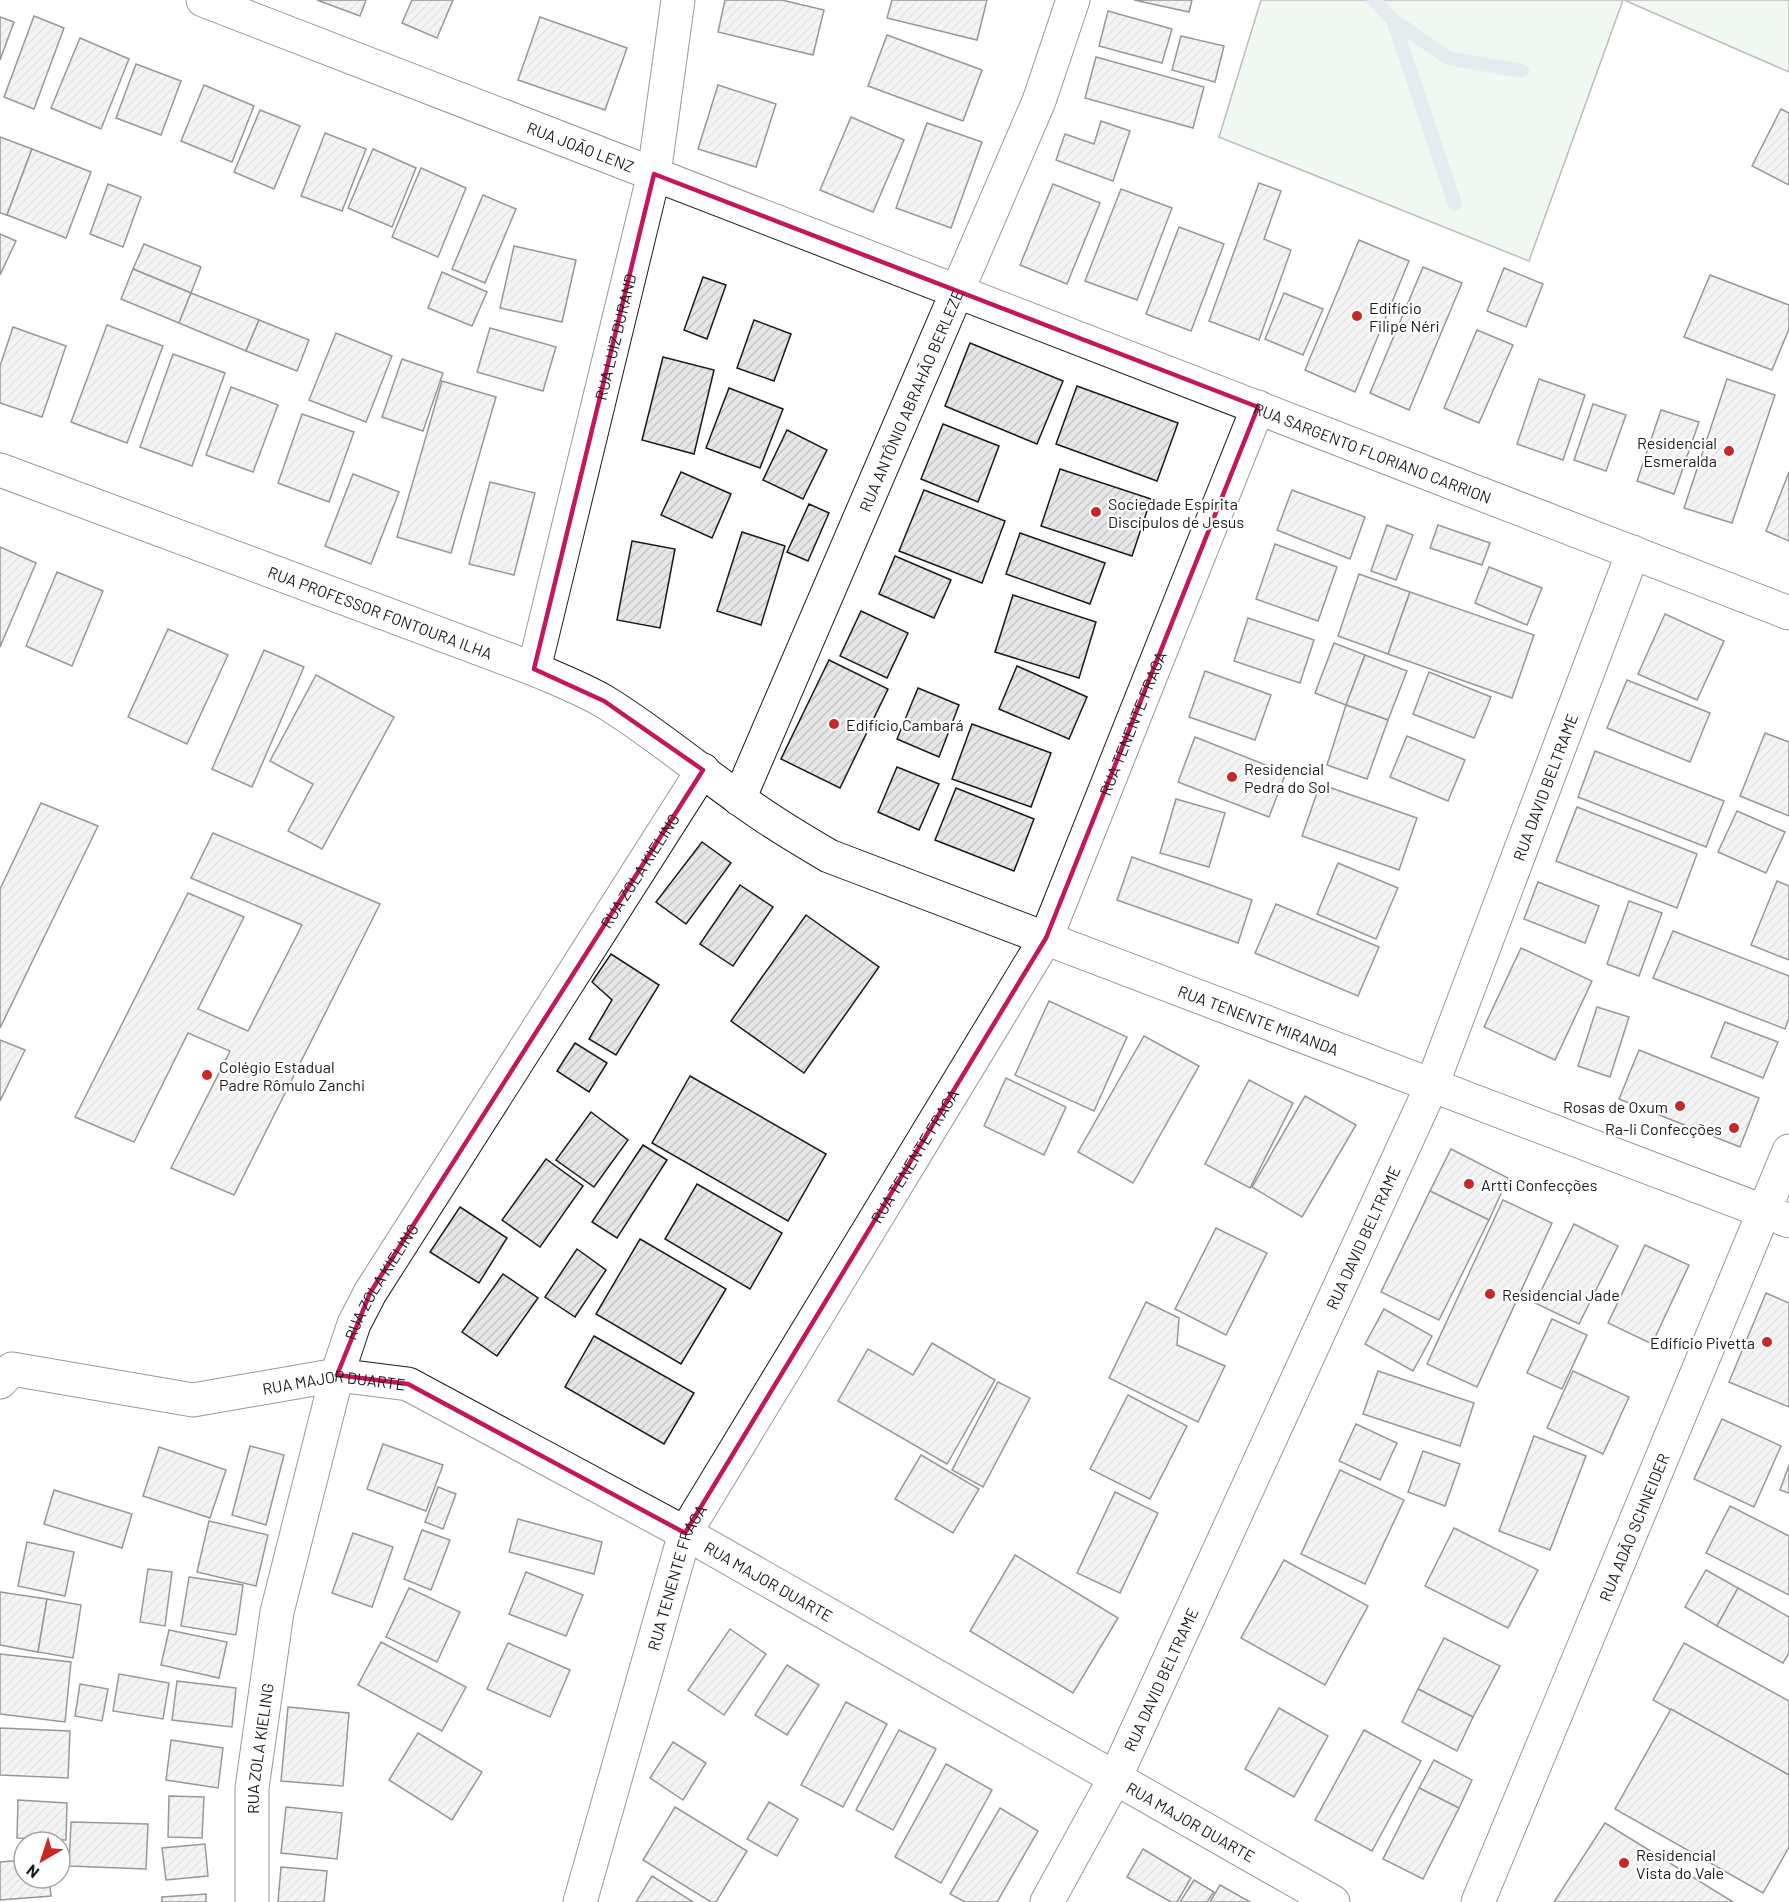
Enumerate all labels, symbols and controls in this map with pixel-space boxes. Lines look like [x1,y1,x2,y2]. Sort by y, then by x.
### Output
street label: RUA JOÃO LENZ [525,117,637,175]
street label: RUA LUIZ DURAND [590,271,639,402]
street label: RUA ANTÔNIO ABRAHÃO BERLEZE [854,286,966,514]
place label: Edifício Filipe Néri [1369,298,1440,335]
marker: Edifício Filipe Néri [1350,309,1364,323]
street label: RUA SARGENTO FLORIANO CARRION [1251,398,1494,507]
place label: Residencial Esmeralda [1637,433,1717,470]
marker: Residencial Esmeralda [1722,444,1736,458]
place label: Sociedade Espírita Discípulos de Jesus [1108,494,1244,531]
marker: Sociedade Espírita Discípulos de Jesus [1089,505,1103,519]
street label: RUA PROFESSOR FONTOURA ILHA [266,561,496,662]
street label: RUA TENENTE FRAGA [1095,648,1169,798]
street label: RUA DAVID BELTRAME [1508,711,1581,863]
place label: Edifício Cambará [846,715,964,734]
marker: Edifício Cambará [827,717,841,731]
place label: Residencial Pedra do Sol [1244,759,1330,796]
marker: Residencial Pedra do Sol [1225,770,1239,784]
street label: RUA ZOLA KIELING [596,810,683,931]
street label: RUA TENENTE MIRANDA [1176,980,1342,1059]
place label: Colégio Estadual Padre Rômulo Zanchi [219,1057,365,1094]
marker: Colégio Estadual Padre Rômulo Zanchi [200,1068,214,1082]
street label: RUA TENENTE FRAGA [866,1085,962,1226]
place label: Rosas de Oxum [1563,1097,1668,1116]
marker: Rosas de Oxum [1673,1099,1687,1113]
place label: Ra-li Confecções [1605,1119,1722,1138]
marker: Ra-li Confecções [1727,1121,1741,1135]
street label: RUA DAVID BELTRAME [1321,1162,1403,1312]
place label: Artti Confecções [1481,1175,1597,1194]
marker: Artti Confecções [1462,1177,1476,1191]
street label: RUA ZOLA KIELING [340,1220,422,1342]
place label: Residencial Jade [1502,1285,1620,1304]
marker: Residencial Jade [1483,1287,1497,1301]
place label: Edifício Pivetta [1650,1333,1755,1352]
marker: Edifício Pivetta [1760,1335,1774,1349]
street label: RUA MAJOR DUARTE [261,1365,407,1397]
street label: RUA ADÃO SCHNEIDER [1594,1450,1672,1604]
street label: RUA TENENTE FRAGA [643,1500,710,1652]
street label: RUA MAJOR DUARTE [701,1537,836,1625]
street label: RUA DAVID BELTRAME [1119,1604,1201,1754]
street label: RUA ZOLA KIELING [243,1682,276,1814]
street label: RUA MAJOR DUARTE [1123,1777,1259,1865]
north arrow [12,1830,72,1890]
place label: Residencial Vista do Vale [1636,1845,1724,1882]
marker: Residencial Vista do Vale [1617,1856,1631,1870]
text: N [22,1861,42,1883]

